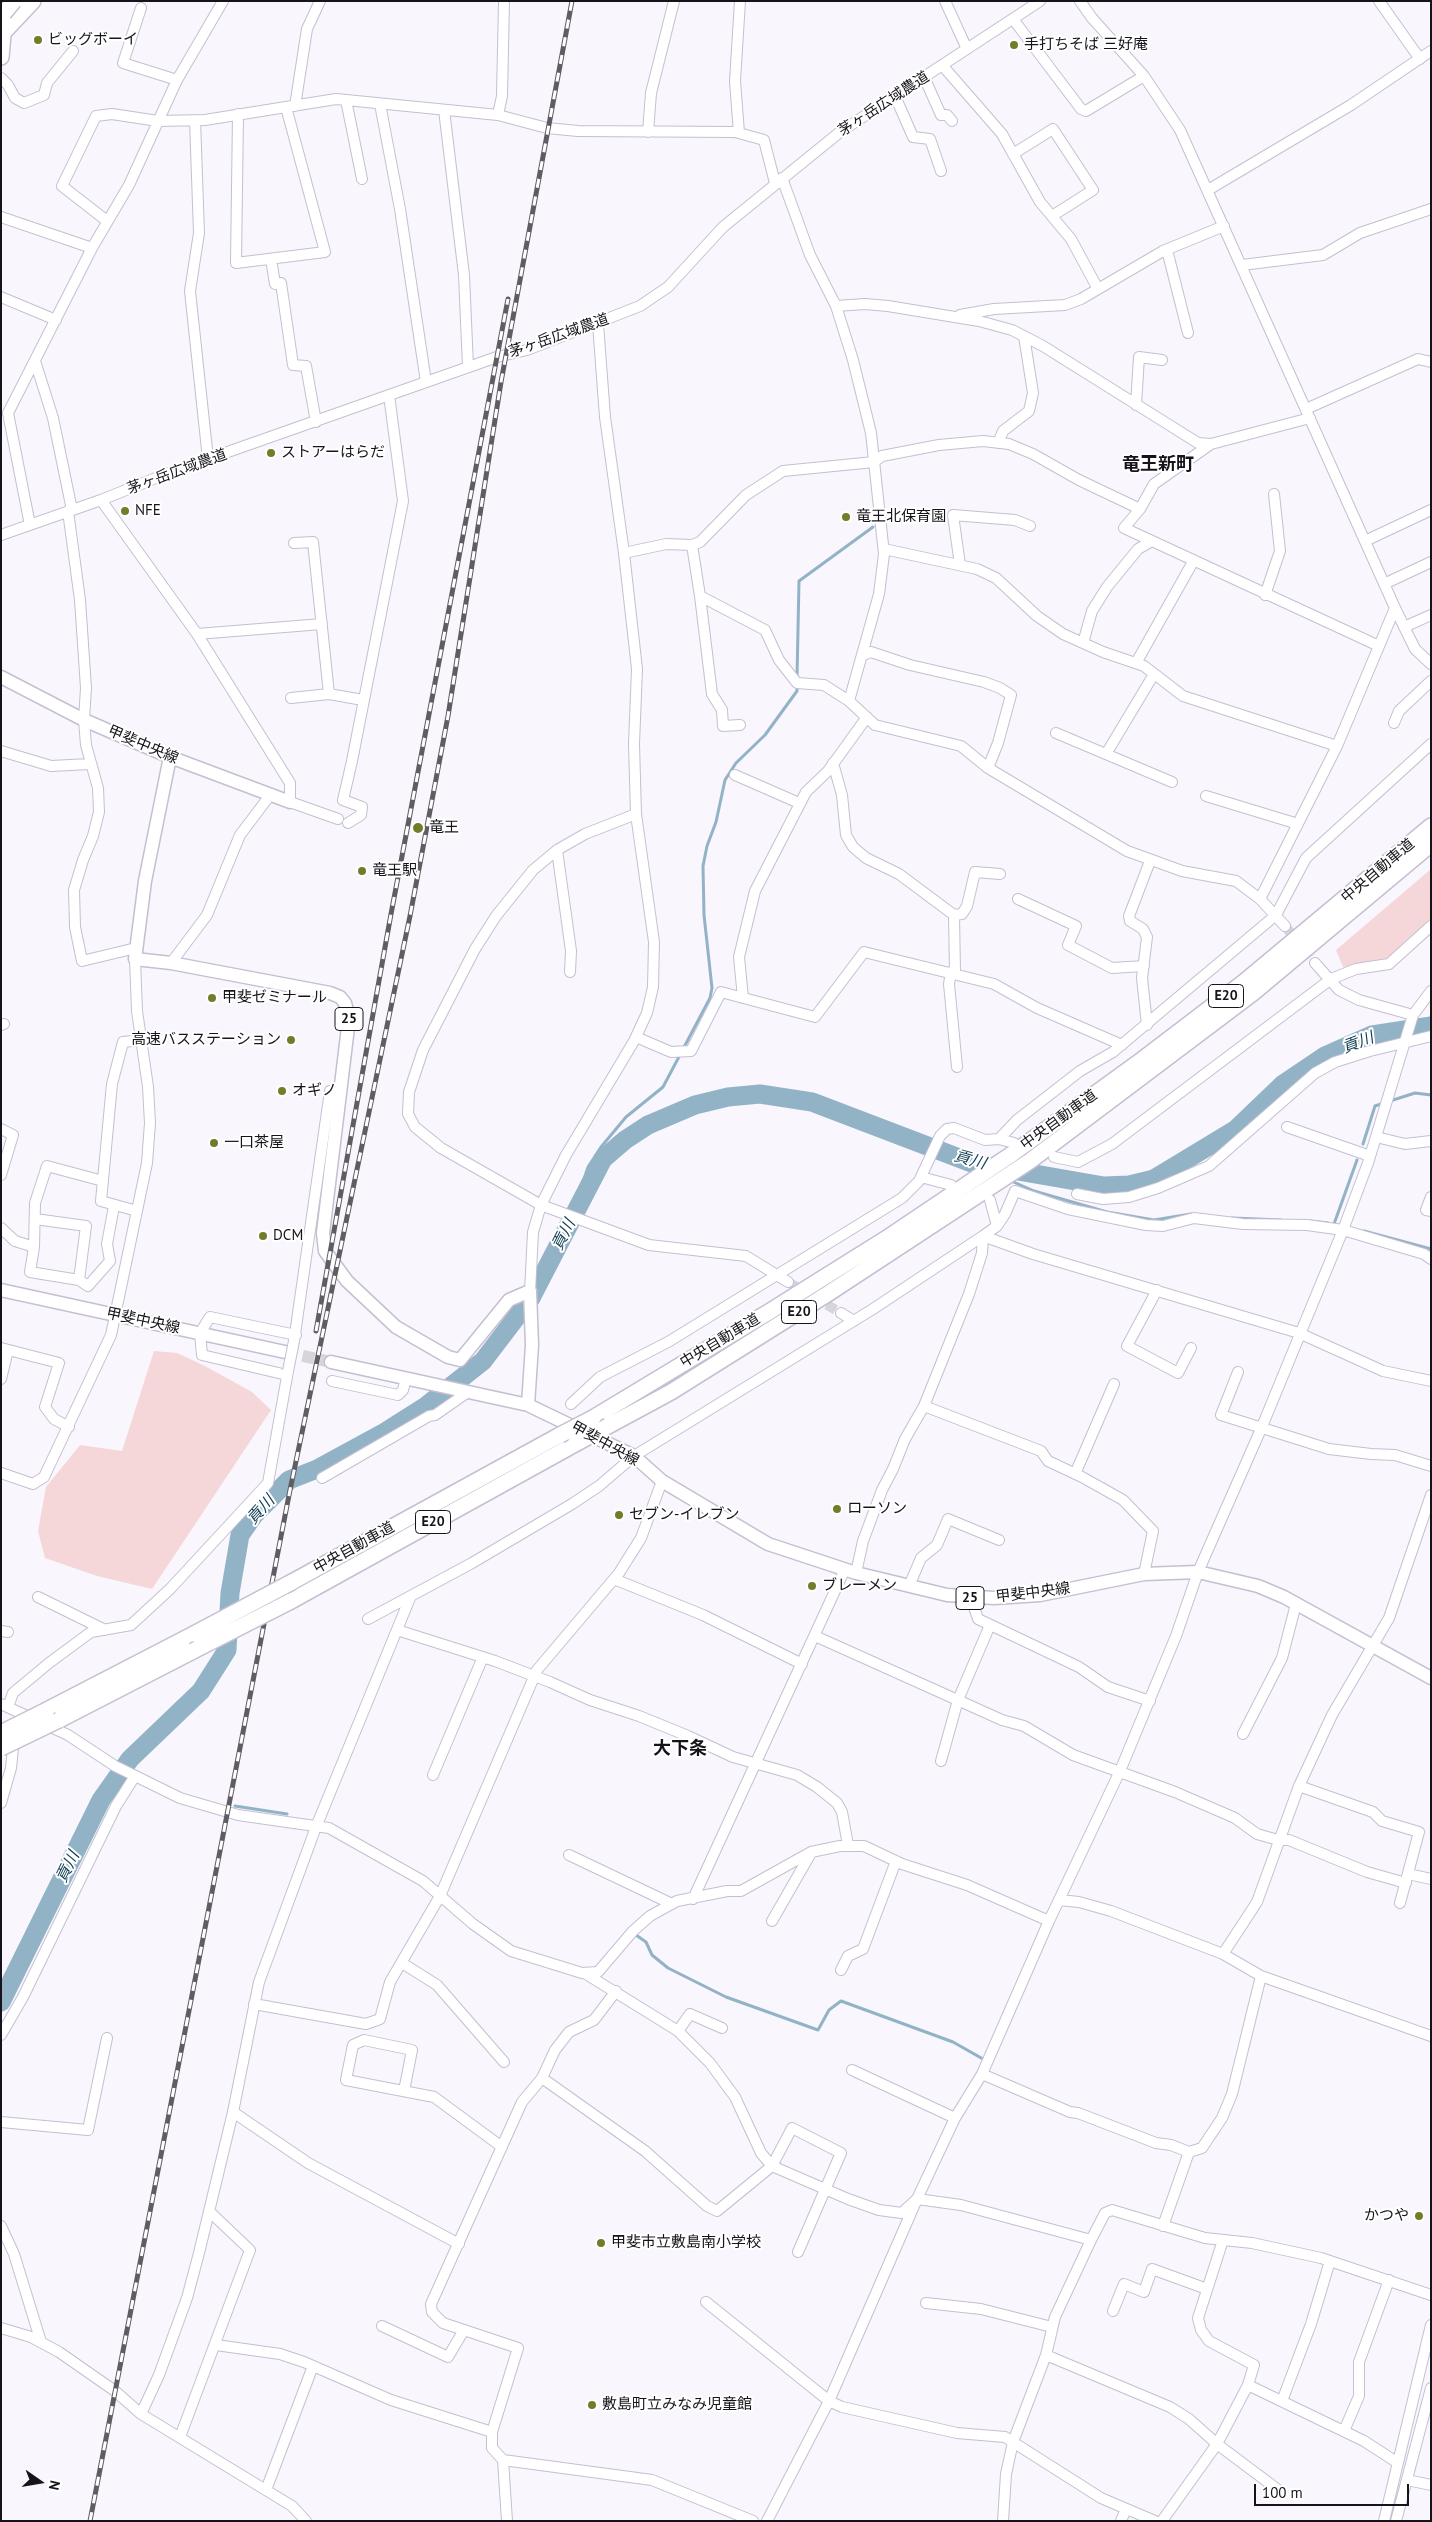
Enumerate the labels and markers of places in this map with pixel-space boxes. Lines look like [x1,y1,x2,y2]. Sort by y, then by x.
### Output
place label: ビッグボーイ [48,31,138,49]
marker: ビッグボーイ [32,34,44,46]
place label: 手打ちそば 三好庵 [1024,36,1148,54]
marker: 手打ちそば 三好庵 [1008,39,1020,51]
place label: ストアーはらだ [281,444,385,462]
marker: ストアーはらだ [265,447,277,459]
place label: NFE [135,502,161,520]
marker: NFE [119,505,131,517]
place label: 竜王北保育園 [856,508,946,526]
marker: 竜王北保育園 [840,511,852,523]
place label: 竜王 [429,819,459,837]
marker: 竜王 [411,821,425,835]
place label: 竜王駅 [372,862,417,880]
marker: 竜王駅 [356,865,368,877]
place label: 甲斐ゼミナール [222,989,327,1007]
marker: 甲斐ゼミナール [206,992,218,1004]
place label: 高速バスステーション [131,1031,281,1049]
marker: 高速バスステーション [285,1034,297,1046]
place label: オギノ [292,1082,337,1100]
marker: オギノ [276,1085,288,1097]
place label: 一口茶屋 [224,1134,284,1152]
marker: 一口茶屋 [208,1137,220,1149]
place label: DCM [273,1227,303,1245]
marker: DCM [257,1230,269,1242]
place label: ローソン [847,1500,907,1518]
marker: ローソン [831,1503,843,1515]
place label: セブン-イレブン [629,1506,739,1524]
marker: セブン-イレブン [613,1509,625,1521]
place label: ブレーメン [822,1577,897,1595]
marker: ブレーメン [806,1580,818,1592]
place label: かつや [1364,2207,1409,2225]
marker: かつや [1413,2210,1425,2222]
place label: 甲斐市立敷島南小学校 [611,2234,761,2252]
marker: 甲斐市立敷島南小学校 [595,2237,607,2249]
place label: 敷島町立みなみ児童館 [602,2396,752,2414]
marker: 敷島町立みなみ児童館 [586,2399,598,2411]

